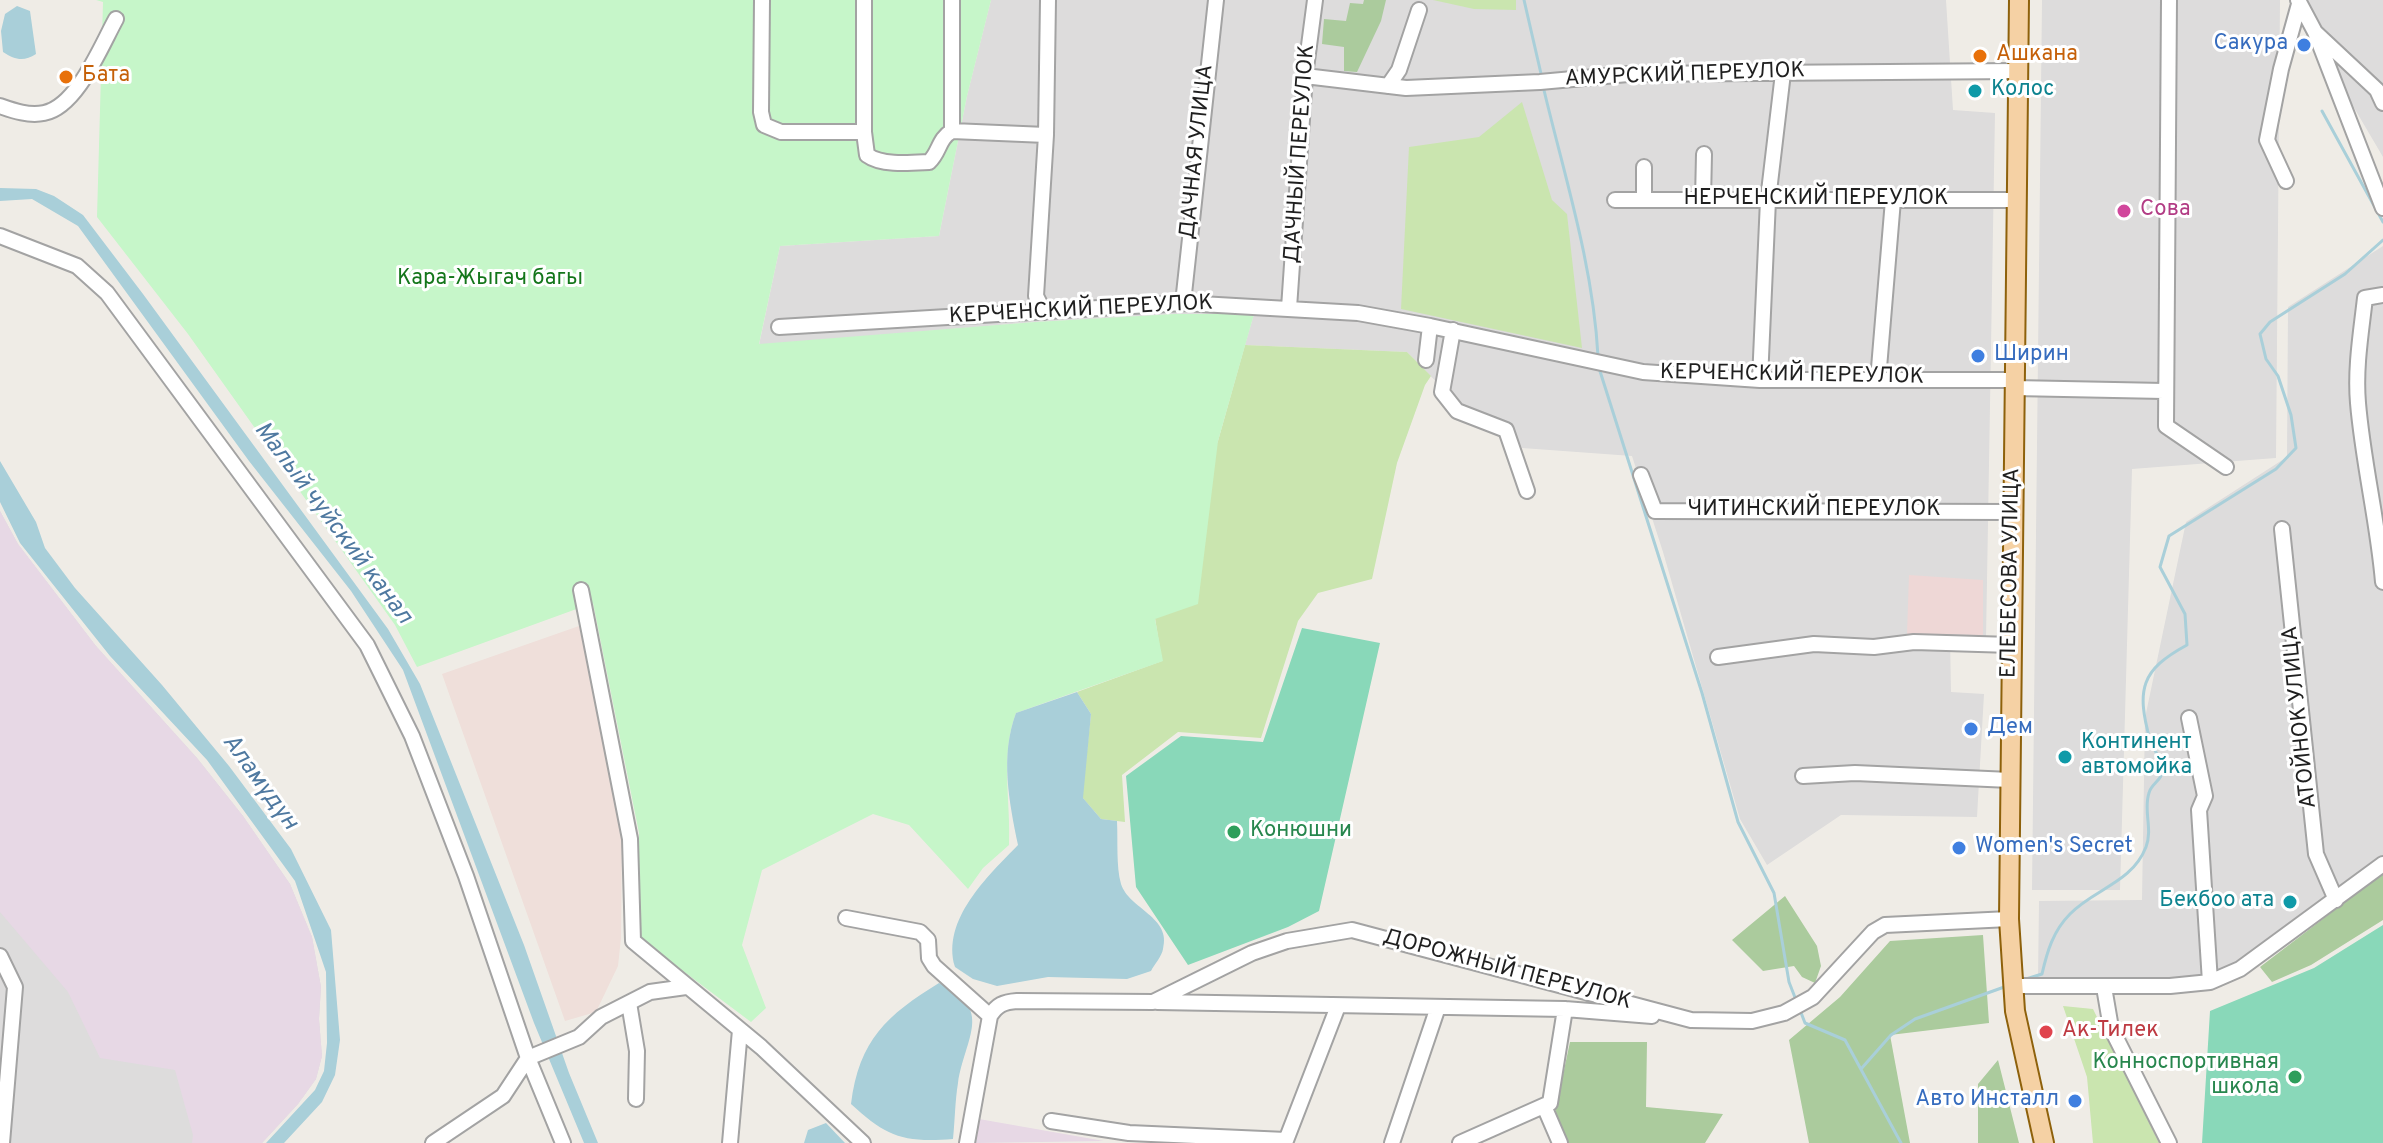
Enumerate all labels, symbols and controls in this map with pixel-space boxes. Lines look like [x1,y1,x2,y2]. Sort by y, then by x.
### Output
place label: Сакура [2213,32,2288,58]
marker: Сакура [2295,36,2313,54]
place label: Ашкана [1996,43,2078,69]
street label: ДАЧНЫЙ ПЕРЕУЛОК [1280,44,1322,264]
marker: Ашкана [1971,47,1989,65]
street label: АМУРСКИЙ ПЕРЕУЛОК [1564,59,1806,93]
street label: ДАЧНАЯ УЛИЦА [1176,63,1220,241]
place label: Бата [82,64,130,90]
marker: Бата [57,68,75,86]
place label: Колос [1991,78,2054,104]
marker: Колос [1966,82,1984,100]
street label: НЕРЧЕНСКИЙ ПЕРЕУЛОК [1683,187,1949,213]
place label: Сова [2140,198,2191,224]
marker: Сова [2115,202,2133,220]
park label: Кара-Жыгач багы [397,267,583,293]
street label: КЕРЧЕНСКИЙ ПЕРЕУЛОК [948,291,1214,331]
place label: Ширин [1994,343,2069,369]
marker: Ширин [1969,347,1987,365]
street label: КЕРЧЕНСКИЙ ПЕРЕУЛОК [1660,360,1924,392]
water label: Малый чуйский канал [247,417,417,631]
street label: ЕЛЕБЕСОВА УЛИЦА [1997,468,2027,678]
street label: ЧИТИНСКИЙ ПЕРЕУЛОК [1687,498,1941,524]
street label: АТОЙНОК УЛИЦА [2278,624,2324,810]
place label: Дем [1987,716,2033,742]
marker: Дем [1962,720,1980,738]
water label: Аламүдүн [215,730,303,836]
place label: Континент автомойка [2081,731,2192,782]
marker: Континент автомойка [2056,748,2074,766]
place label: Конюшни [1250,819,1352,845]
marker: Конюшни [1225,823,1243,841]
place label: Women's Secret [1975,835,2133,861]
marker: Women's Secret [1950,839,1968,857]
place label: Бекбоо ата [2159,889,2274,915]
marker: Бекбоо ата [2281,893,2299,911]
street label: ДОРОЖНЫЙ ПЕРЕУЛОК [1380,925,1634,1017]
place label: Ак-Тилек [2062,1019,2159,1045]
marker: Ак-Тилек [2037,1023,2055,1041]
place label: Конноспортивная школа [2093,1051,2279,1102]
marker: Конноспортивная школа [2286,1068,2304,1086]
place label: Авто Инсталл [1915,1088,2059,1114]
marker: Авто Инсталл [2066,1092,2084,1110]

